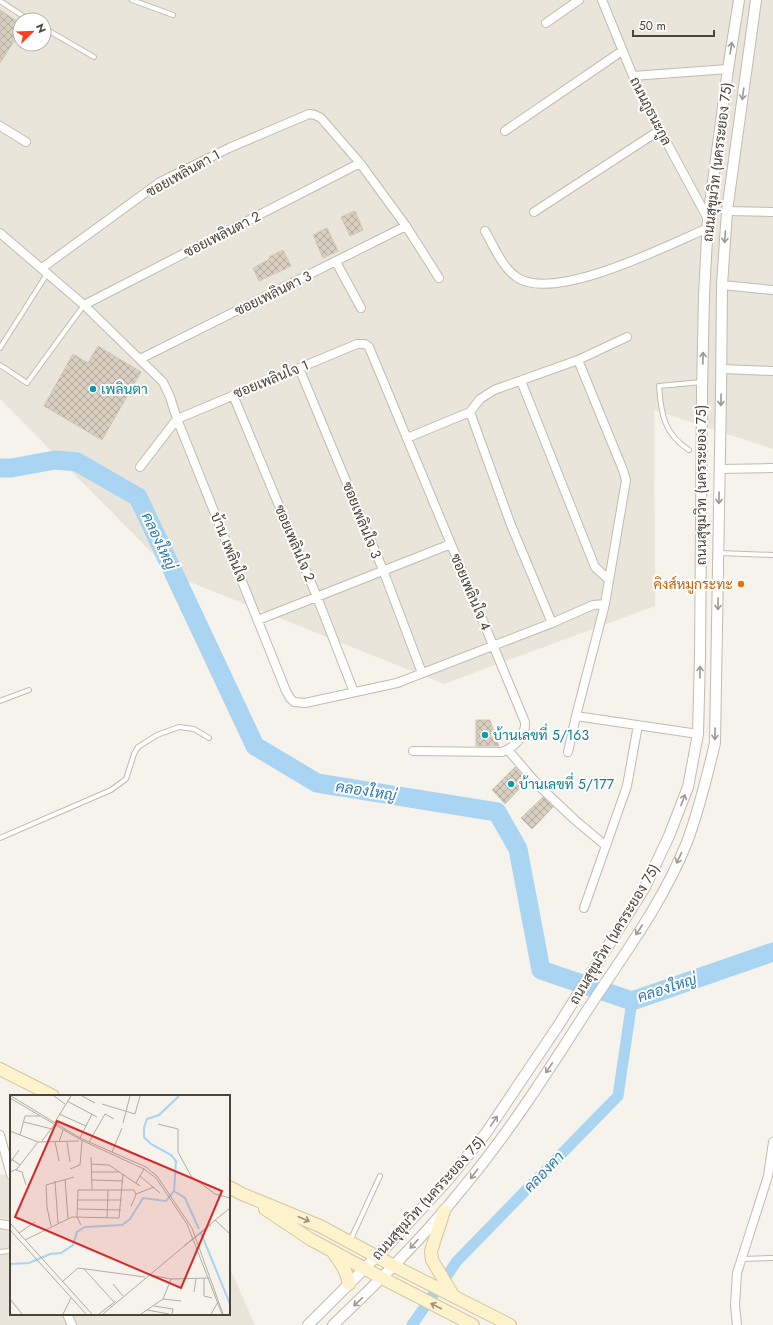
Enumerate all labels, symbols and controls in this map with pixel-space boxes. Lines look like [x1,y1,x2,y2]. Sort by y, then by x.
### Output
north arrow [12,12,52,52]
scale bar [633,12,714,38]
text: 50 m [639,17,666,35]
text: N [32,21,50,35]
one-way arrow [728,42,736,55]
street label: ถนนภูธนะกูล [625,73,677,149]
street label: ถนนสุขุมวิท (นครระยอง 75) [697,81,737,243]
one-way arrow [739,87,747,100]
street label: ซอยเพลินตา 1 [142,144,224,202]
street label: ซอยเพลินตา 2 [180,206,264,262]
one-way arrow [721,230,729,243]
street label: ซอยเพลินตา 3 [231,266,315,320]
one-way arrow [699,352,706,365]
street label: ซอยเพลินใจ 1 [230,355,312,403]
place label: เพลินตา [101,379,148,399]
marker: เพลินตา [88,384,98,394]
one-way arrow [717,393,725,406]
street label: ถนนสุขุมวิท (นครระยอง 75) [691,405,711,565]
street label: ซอยเพลินใจ 3 [338,479,387,562]
one-way arrow [715,491,723,504]
street label: ซอยเพลินใจ 2 [270,502,320,584]
water label: คลองใหญ่ [136,509,182,574]
street label: บ้าน เพลินใจ [206,509,252,585]
street label: ซอยเพลินใจ 4 [446,550,496,634]
place label: คิงส์หมูกระทะ [654,574,733,594]
marker: คิงส์หมูกระทะ [736,579,746,589]
one-way arrow [714,597,722,610]
one-way arrow [696,666,704,679]
place label: บ้านเลขที่ 5/163 [493,723,589,745]
one-way arrow [711,727,719,740]
marker: บ้านเลขที่ 5/163 [480,730,490,740]
place label: บ้านเลขที่ 5/177 [519,772,615,794]
water label: คลองใหญ่ [334,775,399,807]
marker: บ้านเลขที่ 5/177 [506,779,516,789]
one-way arrow [679,795,687,807]
one-way arrow [675,852,682,864]
street label: ถนนสุขุมวิท (นครระยอง 75) [564,860,664,1008]
one-way arrow [635,924,643,935]
water label: คลองใหญ่ [635,968,700,1008]
one-way arrow [545,1062,553,1073]
inset map [10,1095,230,1315]
one-way arrow [490,1116,498,1127]
street label: ถนนสุขุมวิท (นครระยอง 75) [367,1132,489,1264]
water label: คลองคา [519,1146,569,1198]
one-way arrow [470,1168,479,1179]
one-way arrow [297,1216,309,1224]
one-way arrow [410,1239,419,1249]
one-way arrow [352,1297,363,1306]
one-way arrow [430,1302,442,1309]

